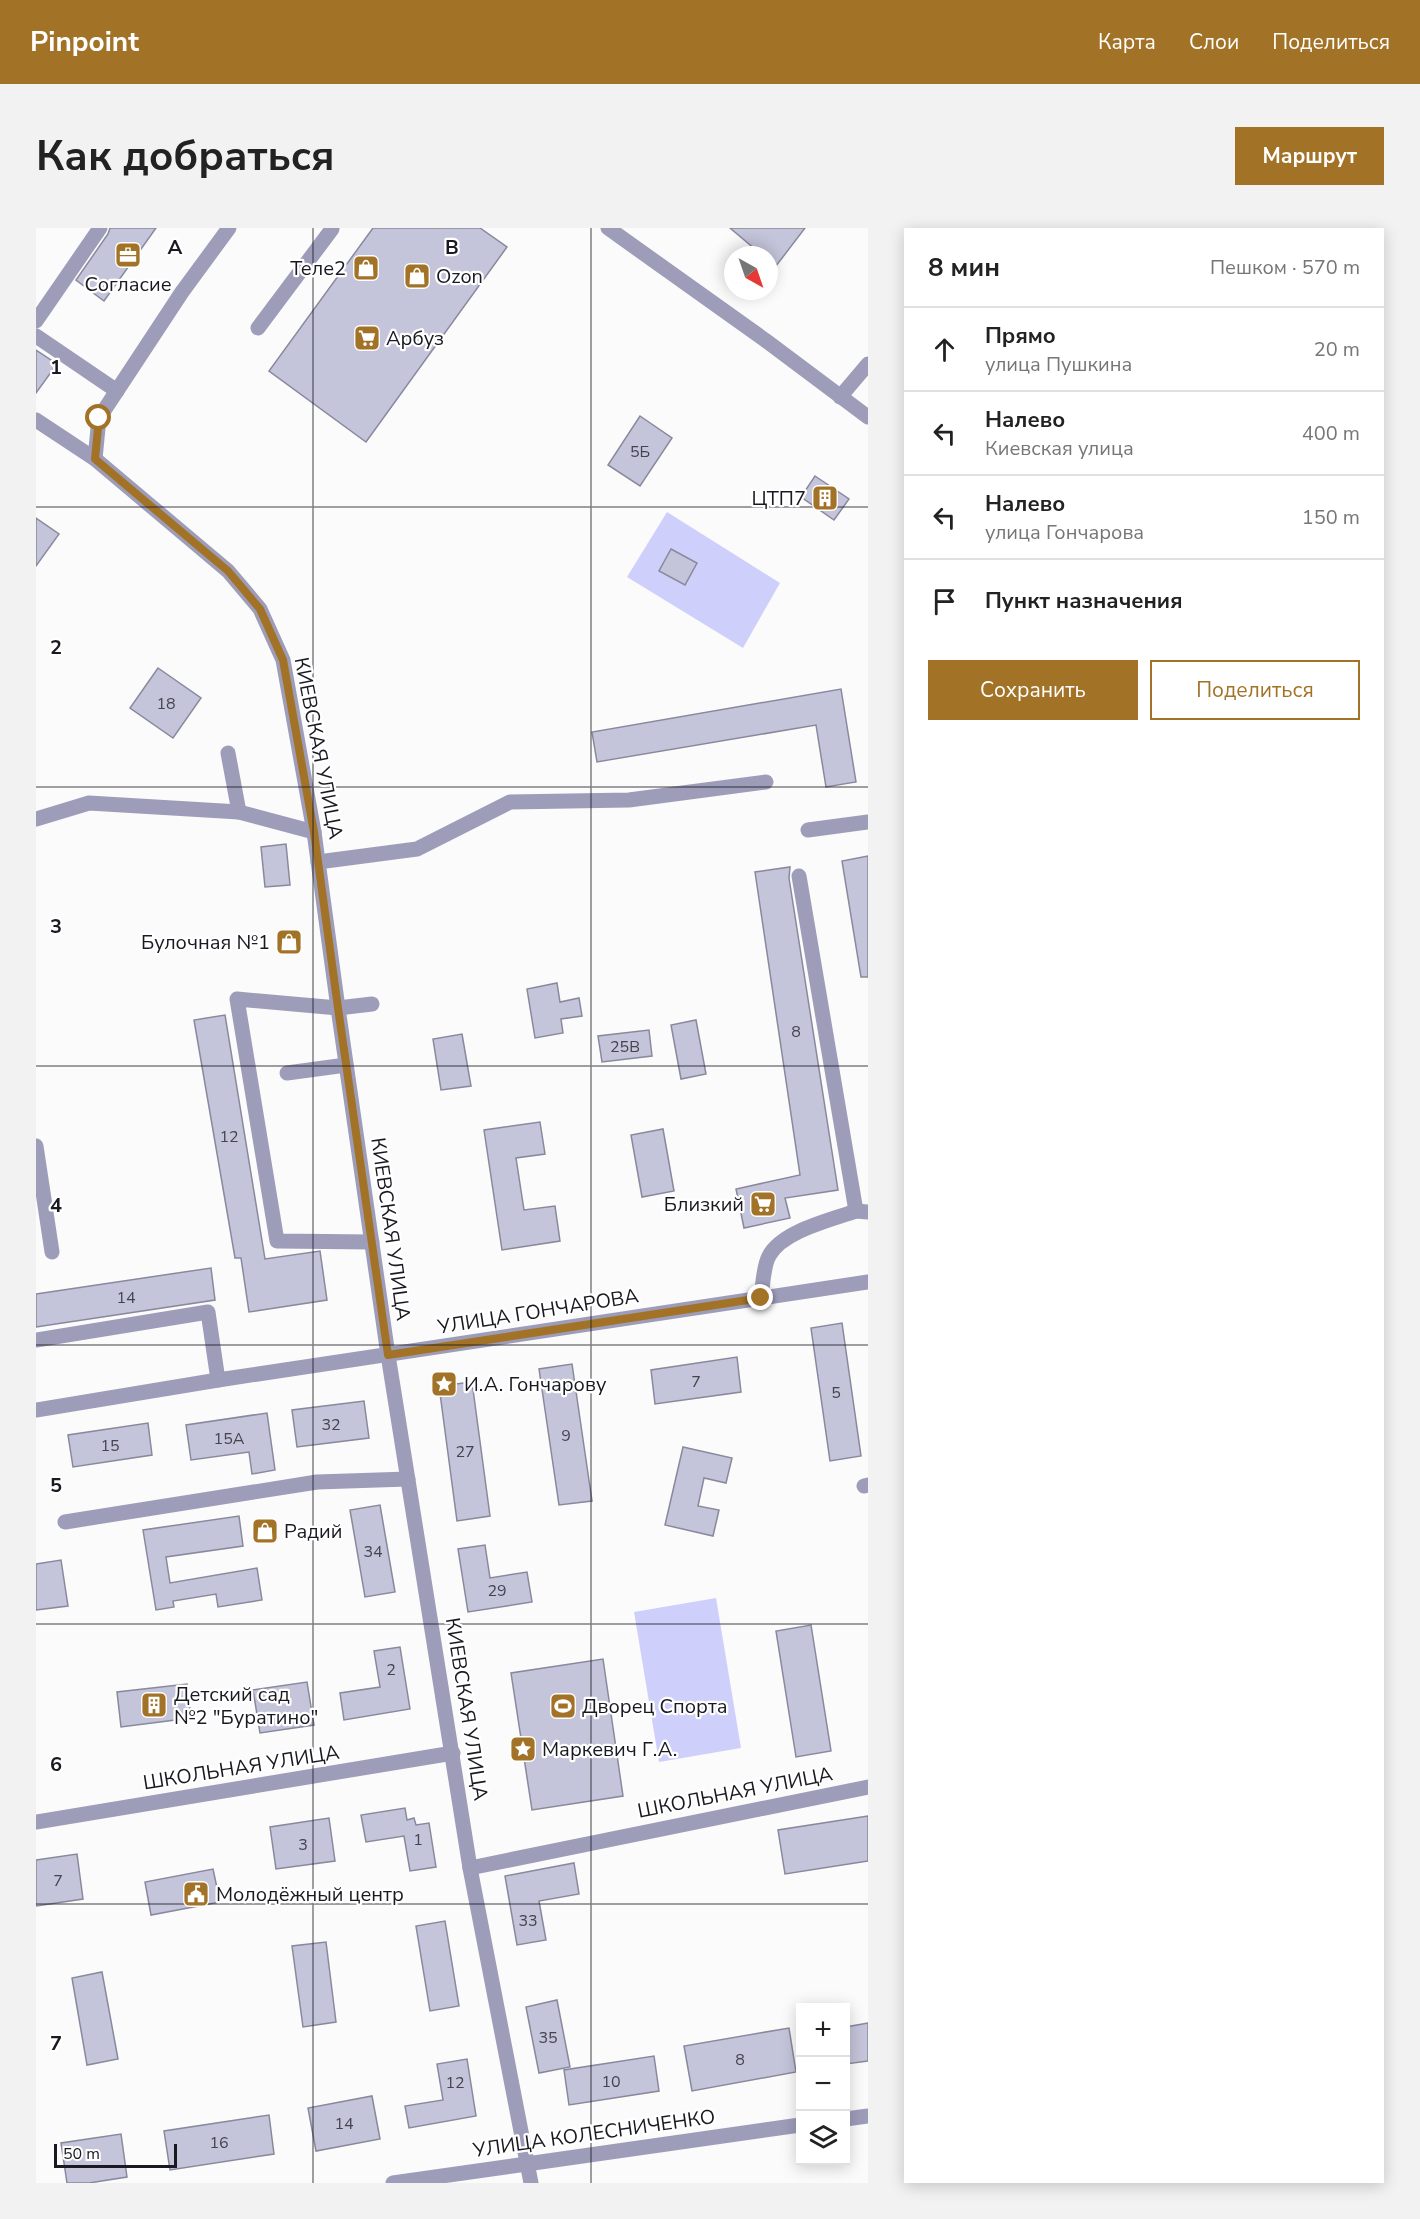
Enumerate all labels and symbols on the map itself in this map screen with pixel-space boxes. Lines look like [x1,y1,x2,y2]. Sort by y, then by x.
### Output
text: A [168,234,183,261]
text: B [445,234,459,261]
office icon: Согласие [113,240,143,270]
north arrow [724,246,778,300]
shop icon: Теле2 [351,253,381,283]
place label: Теле2 [290,255,346,282]
shop icon: Ozon [402,261,432,291]
place label: Ozon [436,263,483,290]
place label: Согласие [84,271,172,298]
supermarket icon: Арбуз [352,323,382,353]
place label: Арбуз [386,325,444,352]
text: 1 [50,354,62,381]
route start [85,404,111,430]
house number: 5Б [630,441,650,463]
building icon: ЦТП7 [810,483,840,513]
place label: ЦТП7 [752,485,806,512]
text: 2 [50,634,62,661]
street label: КИЕВСКАЯ УЛИЦА [288,655,349,842]
house number: 18 [156,693,176,715]
text: 3 [50,913,62,940]
shop icon: Булочная №1 [274,927,304,957]
place label: Булочная №1 [141,929,270,956]
house number: 8 [791,1021,801,1043]
house number: 25В [610,1036,640,1058]
house number: 12 [219,1126,239,1148]
street label: КИЕВСКАЯ УЛИЦА [364,1136,417,1323]
supermarket icon: Близкий [748,1189,778,1219]
place label: Близкий [664,1191,744,1218]
text: 4 [50,1192,62,1219]
street label: УЛИЦА ГОНЧАРОВА [435,1282,641,1341]
route end [747,1284,773,1310]
house number: 14 [116,1287,136,1309]
place icon: И.А. Гончарову [429,1369,459,1399]
place label: И.А. Гончарову [464,1371,607,1398]
house number: 7 [691,1371,701,1393]
house number: 5 [831,1382,841,1404]
house number: 32 [321,1414,341,1436]
house number: 9 [561,1425,571,1447]
house number: 15А [214,1428,245,1450]
house number: 15 [100,1435,120,1457]
house number: 27 [455,1441,475,1463]
text: 5 [50,1472,62,1499]
shop icon: Радий [250,1516,280,1546]
place label: Радий [284,1518,342,1545]
house number: 34 [363,1541,383,1563]
house number: 29 [487,1580,507,1602]
street label: КИЕВСКАЯ УЛИЦА [439,1616,494,1803]
house number: 2 [386,1659,396,1681]
place label: Детский сад №2 "Буратино" [174,1681,318,1731]
building icon: Детский сад №2 "Буратино" [139,1690,169,1720]
sports icon: Дворец Спорта [548,1691,578,1721]
place label: Дворец Спорта [582,1693,728,1720]
place icon: Маркевич Г.А. [508,1734,538,1764]
place label: Маркевич Г.А. [542,1736,677,1763]
street label: ШКОЛЬНАЯ УЛИЦА [141,1739,342,1796]
text: 6 [50,1751,62,1778]
street label: ШКОЛЬНАЯ УЛИЦА [635,1760,835,1825]
house number: 1 [413,1829,423,1851]
house number: 3 [298,1834,308,1856]
house number: 7 [53,1870,63,1892]
public building icon: Молодёжный центр [181,1879,211,1909]
place label: Молодёжный центр [216,1881,404,1908]
house number: 33 [518,1910,538,1932]
house number: 35 [538,2027,558,2049]
text: 7 [50,2030,62,2057]
house number: 8 [735,2049,745,2071]
house number: 10 [601,2071,621,2093]
house number: 12 [445,2072,465,2094]
street label: УЛИЦА КОЛЕСНИЧЕНКО [470,2103,717,2164]
house number: 14 [334,2113,354,2135]
house number: 16 [209,2132,229,2154]
scale bar [54,2141,177,2168]

